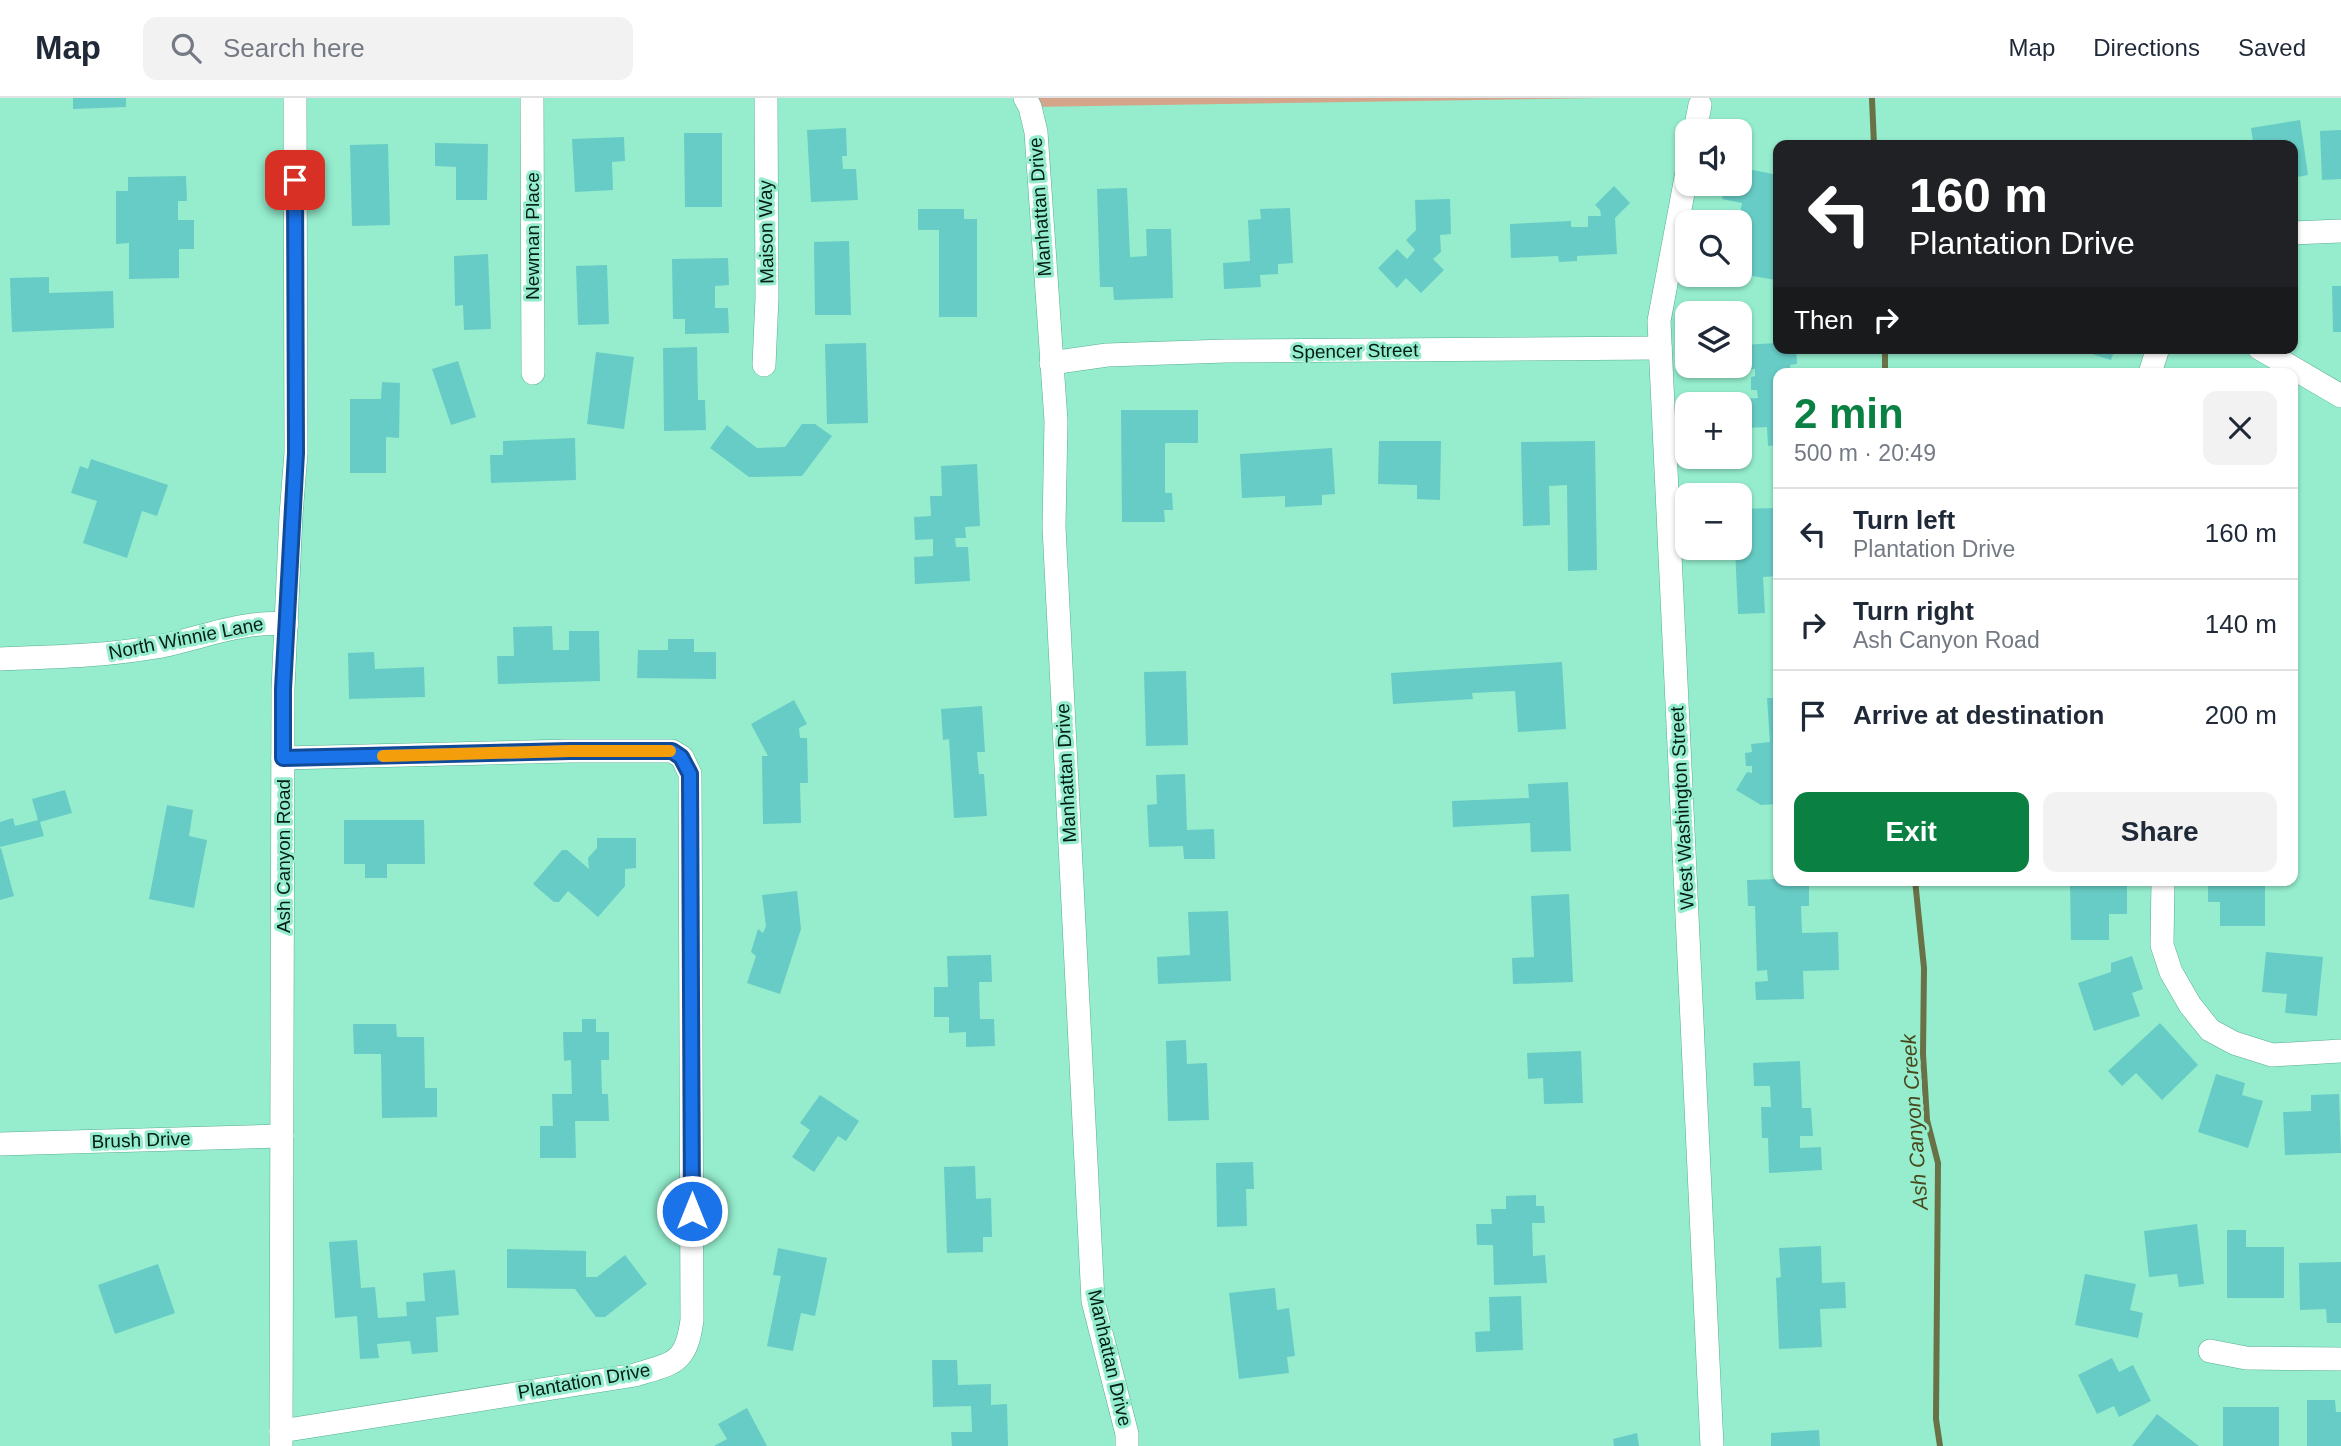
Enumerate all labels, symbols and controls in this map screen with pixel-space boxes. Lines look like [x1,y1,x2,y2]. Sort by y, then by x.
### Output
search box [143,17,633,80]
text: Map [35,29,101,66]
icon: search [167,29,205,67]
text: Search here [223,33,365,63]
text: Map [2009,34,2055,61]
text: Directions [2093,34,2200,61]
text: Saved [2238,34,2306,61]
map controls [1675,119,1752,560]
button: sound [1675,119,1752,196]
street label: Manhattan Drive [1025,137,1055,277]
pin [265,150,325,210]
icon: arrive [276,161,314,199]
icon: left [1794,168,1885,259]
text: 160 m [1909,168,2048,222]
street label: Newman Place [522,172,543,300]
street label: Maison Way [755,179,777,284]
button: search [1675,210,1752,287]
text: Plantation Drive [1909,225,2135,261]
button: layers [1675,301,1752,378]
icon: right [1867,301,1905,339]
text: Then [1794,305,1853,335]
street label: Spencer Street [1291,339,1419,363]
text: 2 min [1794,390,1904,437]
button: close [2203,391,2277,465]
button: + [1675,392,1752,469]
text: 500 m · 20:49 [1794,440,1936,466]
button: − [1675,483,1752,560]
text: Turn left [1853,505,1955,535]
icon: left [1794,515,1832,553]
text: 160 m [2205,518,2277,548]
text: Plantation Drive [1853,536,2015,562]
text: Turn right [1853,596,1974,626]
icon: right [1794,606,1832,644]
text: 140 m [2205,609,2277,639]
street label: North Winnie Lane [107,613,265,663]
text: Ash Canyon Road [1853,627,2040,653]
icon: arrive [1794,697,1832,735]
text: Arrive at destination [1853,700,2104,730]
text: 200 m [2205,700,2277,730]
street label: Manhattan Drive [1052,703,1080,843]
street label: West Washington Street [1666,705,1698,910]
street label: Ash Canyon Road [273,779,294,933]
button: Exit [1794,792,2029,872]
button: Share [2043,792,2277,872]
water label: Ash Canyon Creek [1896,1032,1932,1213]
street label: Brush Drive [91,1128,191,1152]
position arrow [655,1174,729,1248]
street label: Manhattan Drive [1084,1288,1136,1428]
street label: Plantation Drive [516,1359,652,1403]

